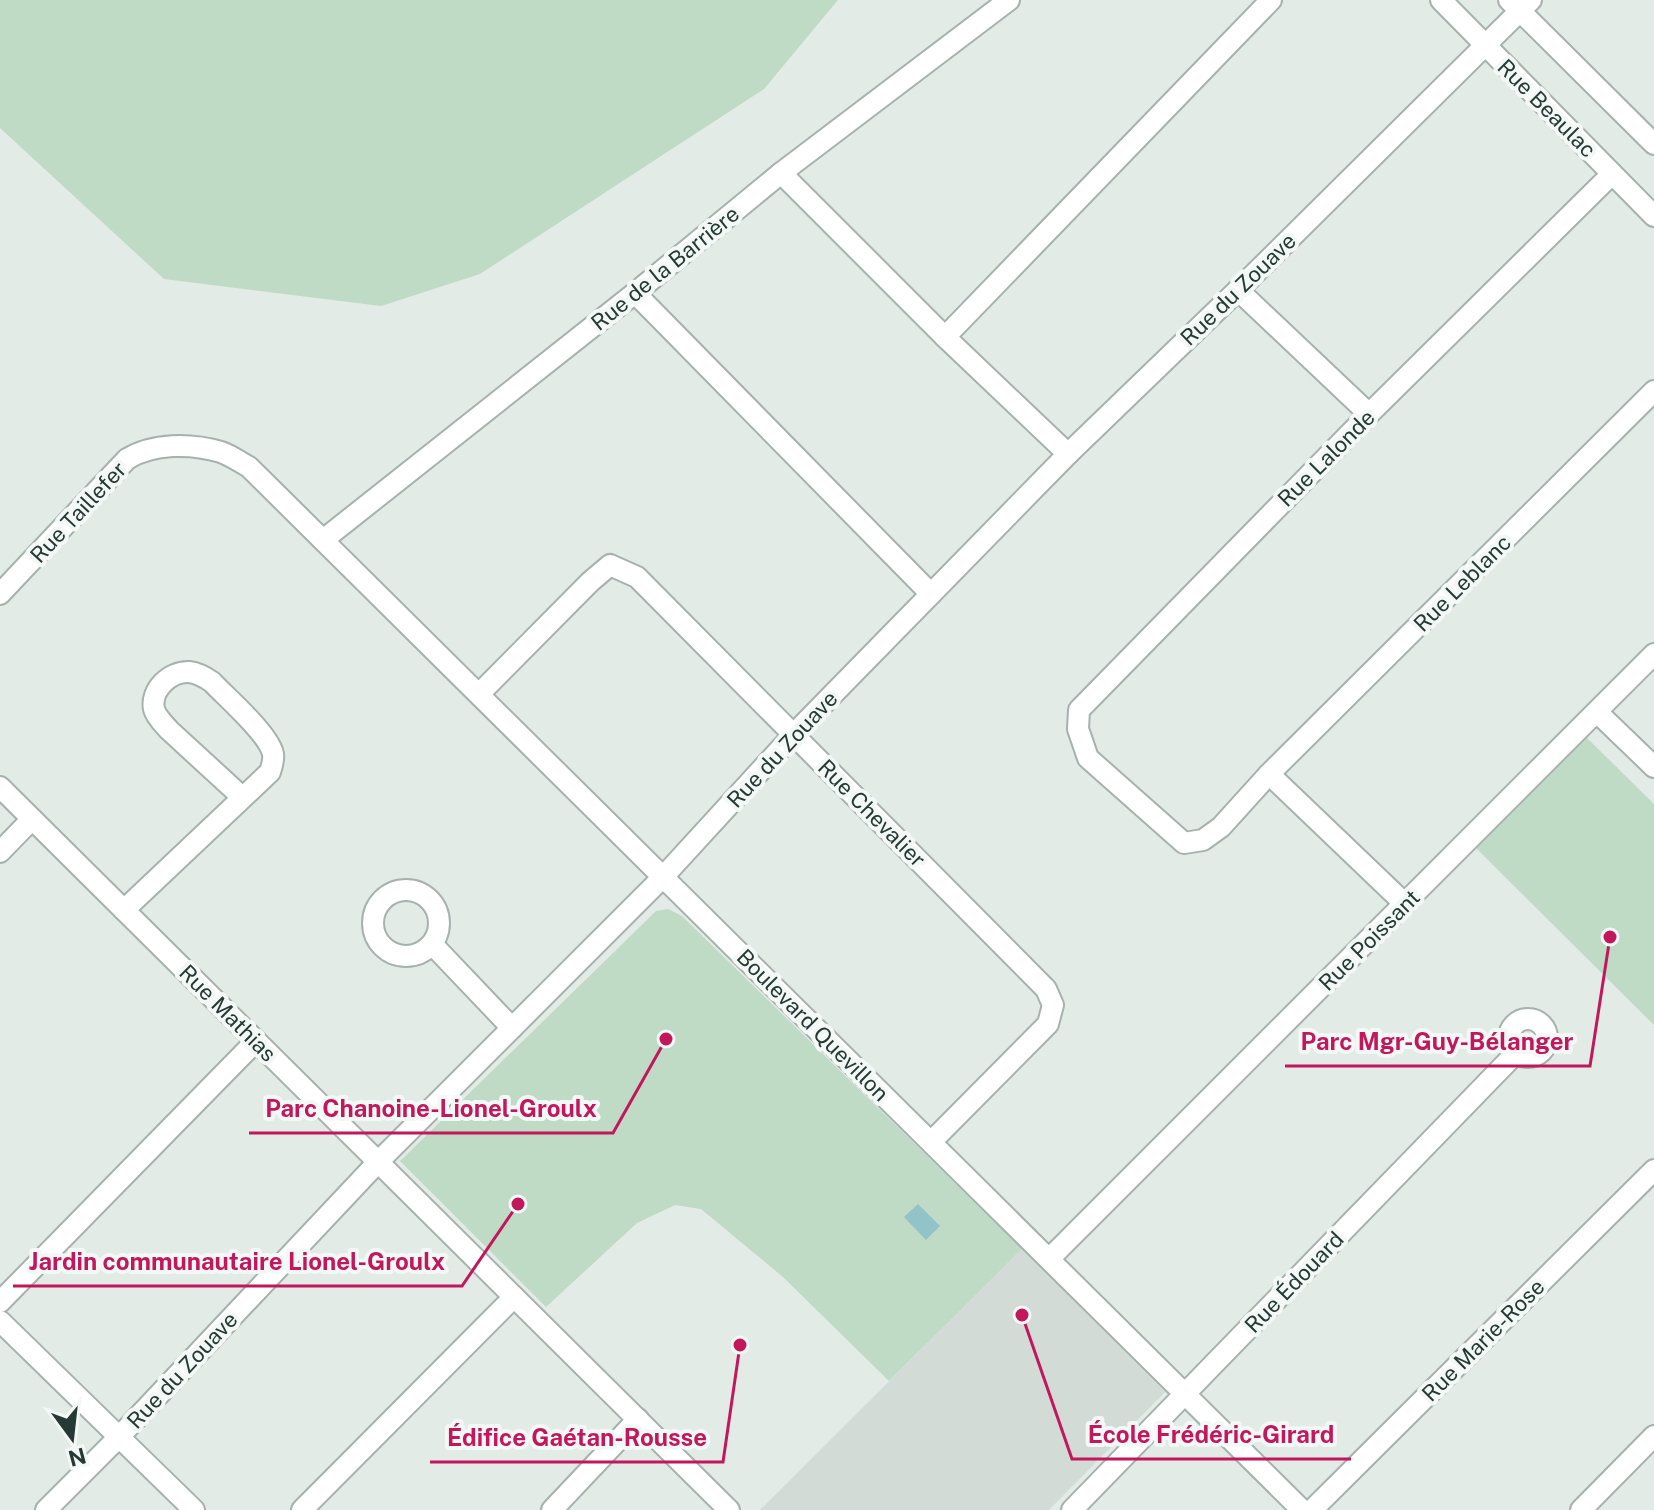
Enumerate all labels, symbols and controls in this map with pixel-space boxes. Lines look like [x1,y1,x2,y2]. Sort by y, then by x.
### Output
street label: Rue Beaulac [1493,54,1601,162]
street label: Rue de la Barrière [586,200,744,336]
street label: Rue du Zouave [1175,228,1301,350]
street label: Rue Lalonde [1272,404,1380,512]
street label: Rue Taillefer [25,456,131,568]
street label: Rue Leblanc [1408,529,1516,637]
street label: Rue du Zouave [721,685,843,813]
street label: Rue Chevalier [813,754,931,872]
street label: Rue Poissant [1313,884,1425,996]
street label: Boulevard Quevillon [732,944,894,1106]
street label: Rue Mathias [174,959,282,1067]
callout: Parc Mgr-Guy-Bélanger [1285,1018,1590,1066]
text: Parc Mgr-Guy-Bélanger [1301,1027,1574,1055]
callout: Parc Chanoine-Lionel-Groulx [249,1085,613,1133]
text: Parc Chanoine-Lionel-Groulx [265,1094,597,1122]
street label: Rue Édouard [1239,1226,1349,1338]
callout: Jardin communautaire Lionel-Groulx [13,1238,462,1286]
text: Jardin communautaire Lionel-Groulx [29,1247,445,1275]
street label: Rue Marie-Rose [1416,1273,1550,1407]
street label: Rue du Zouave [121,1306,243,1434]
north arrow [32,1398,112,1478]
callout: École Frédéric-Girard [1072,1411,1351,1459]
callout: Édifice Gaétan-Rousse [430,1414,723,1462]
text: École Frédéric-Girard [1088,1420,1334,1448]
text: Édifice Gaétan-Rousse [447,1423,707,1451]
text: N [65,1443,89,1472]

